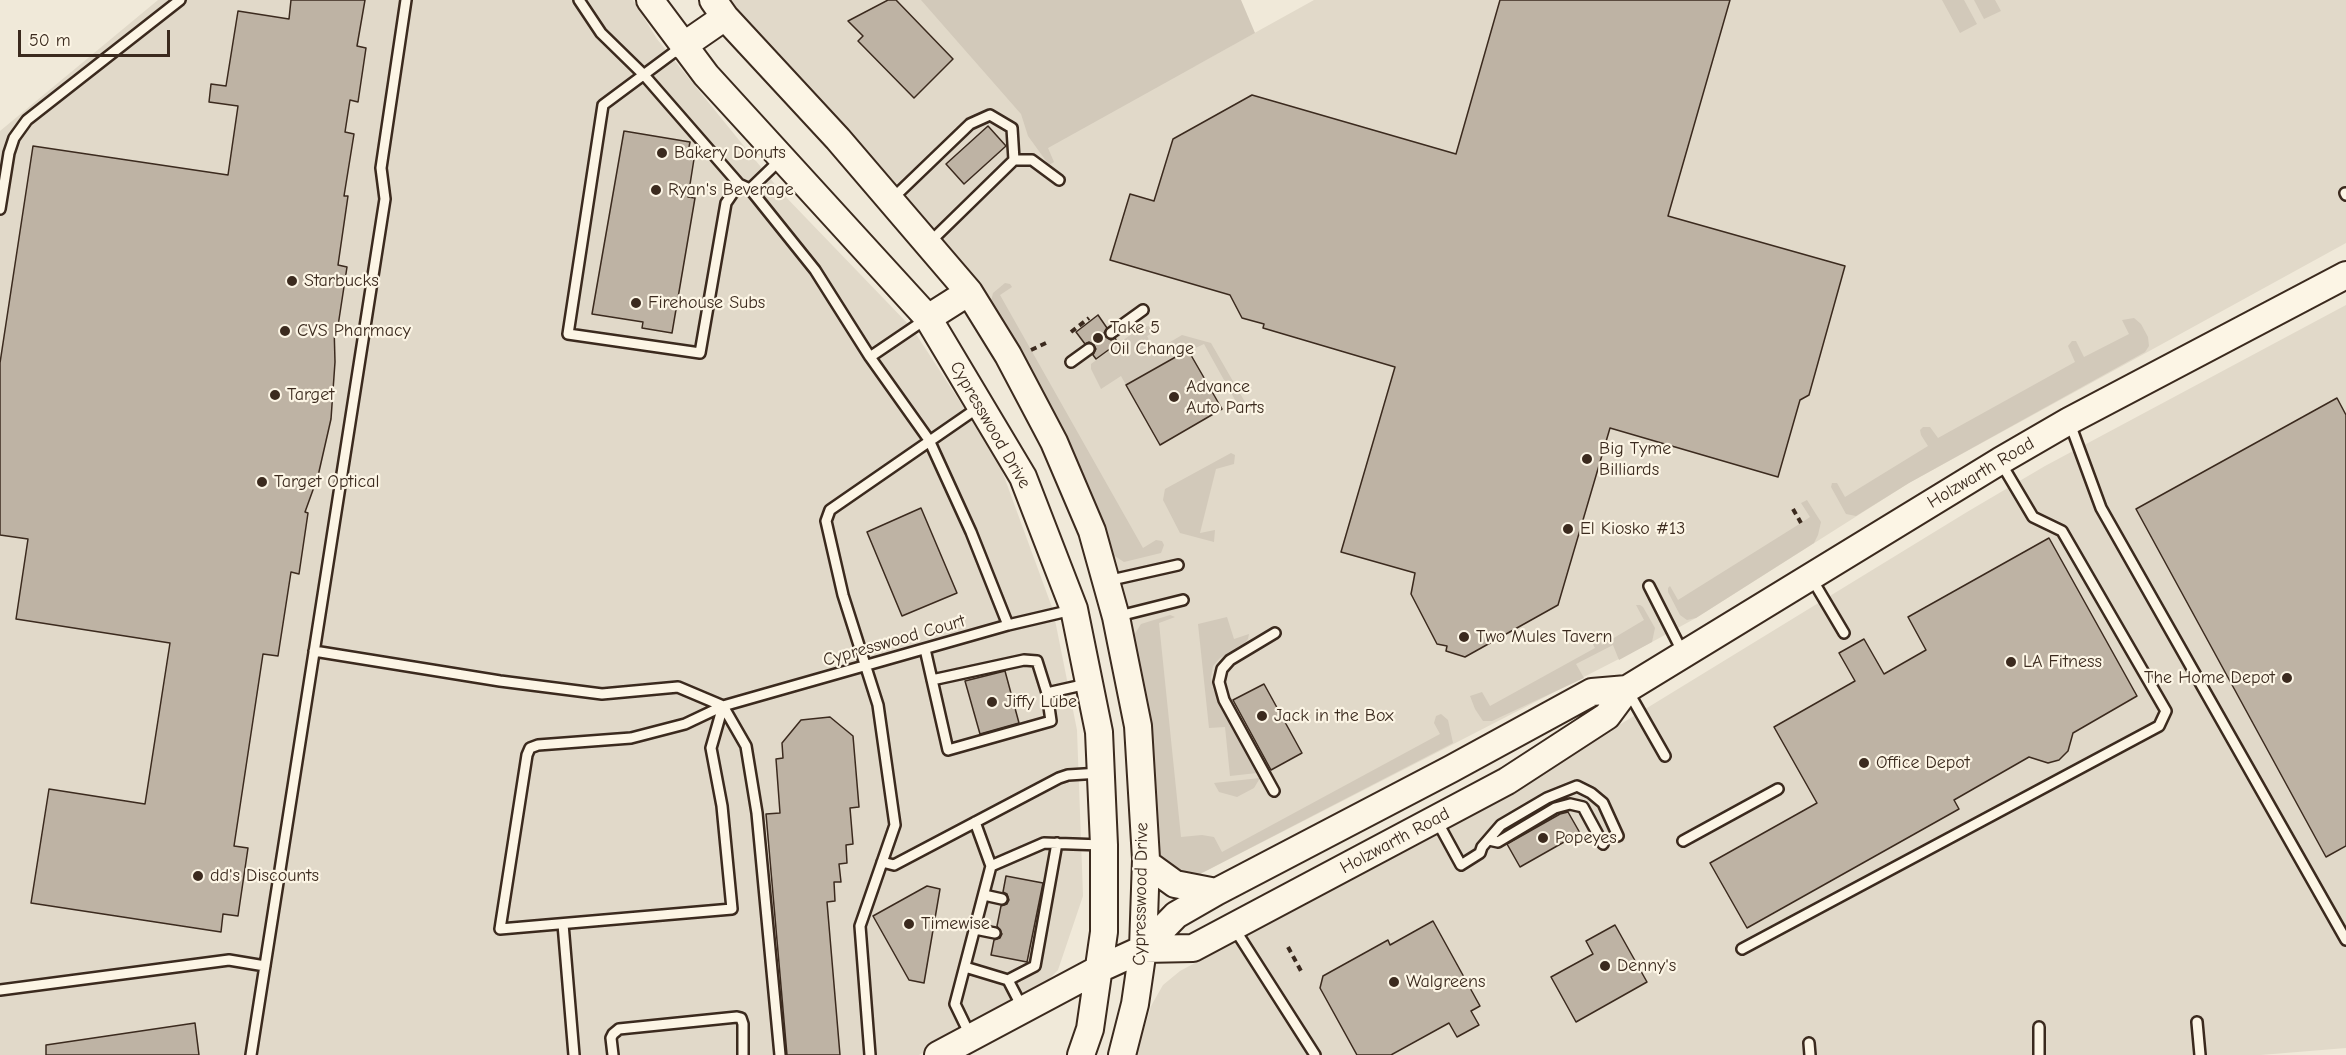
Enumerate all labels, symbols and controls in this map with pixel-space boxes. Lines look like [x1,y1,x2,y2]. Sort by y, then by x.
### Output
scale bar [21,18,172,56]
text: 50 m [29,30,71,51]
place label: Bakery Donuts [674,142,786,164]
marker: Bakery Donuts [655,146,669,160]
place label: Ryan's Beverage [668,179,794,201]
marker: Ryan's Beverage [649,183,663,197]
place label: Starbucks [304,270,379,292]
marker: Starbucks [285,274,299,288]
place label: Firehouse Subs [648,292,765,314]
marker: Firehouse Subs [629,296,643,310]
place label: Take 5 Oil Change [1110,317,1194,360]
place label: CVS Pharmacy [297,320,411,342]
marker: CVS Pharmacy [278,324,292,338]
marker: Take 5 Oil Change [1091,331,1105,345]
street label: Cypresswood Drive [945,358,1035,492]
place label: Advance Auto Parts [1186,376,1264,418]
place label: Target [287,384,334,406]
marker: Target [268,388,282,402]
marker: Advance Auto Parts [1167,390,1181,404]
street label: Holzwarth Road [1924,433,2038,513]
place label: Big Tyme Billiards [1599,438,1671,480]
marker: Big Tyme Billiards [1580,452,1594,466]
place label: Target Optical [274,471,379,493]
marker: Target Optical [255,475,269,489]
place label: El Kiosko #13 [1580,518,1685,540]
marker: El Kiosko #13 [1561,522,1575,536]
street label: Cypresswood Court [821,610,967,672]
place label: Two Mules Tavern [1476,626,1612,648]
marker: Two Mules Tavern [1457,630,1471,644]
place label: LA Fitness [2023,651,2102,673]
marker: LA Fitness [2004,655,2018,669]
place label: The Home Depot [2144,667,2275,689]
marker: The Home Depot [2280,671,2294,685]
place label: Jiffy Lube [1004,691,1077,713]
marker: Jiffy Lube [985,695,999,709]
place label: Jack in the Box [1274,705,1394,727]
marker: Jack in the Box [1255,709,1269,723]
place label: Office Depot [1876,752,1970,774]
marker: Office Depot [1857,756,1871,770]
street label: Holzwarth Road [1337,803,1453,879]
street label: Cypresswood Drive [1129,822,1153,966]
place label: Popeyes [1555,827,1617,849]
marker: Popeyes [1536,831,1550,845]
place label: dd's Discounts [210,865,319,887]
marker: dd's Discounts [191,869,205,883]
place label: Timewise [921,913,990,935]
marker: Timewise [902,917,916,931]
place label: Denny's [1617,955,1676,977]
marker: Denny's [1598,959,1612,973]
place label: Walgreens [1406,971,1485,993]
marker: Walgreens [1387,975,1401,989]

